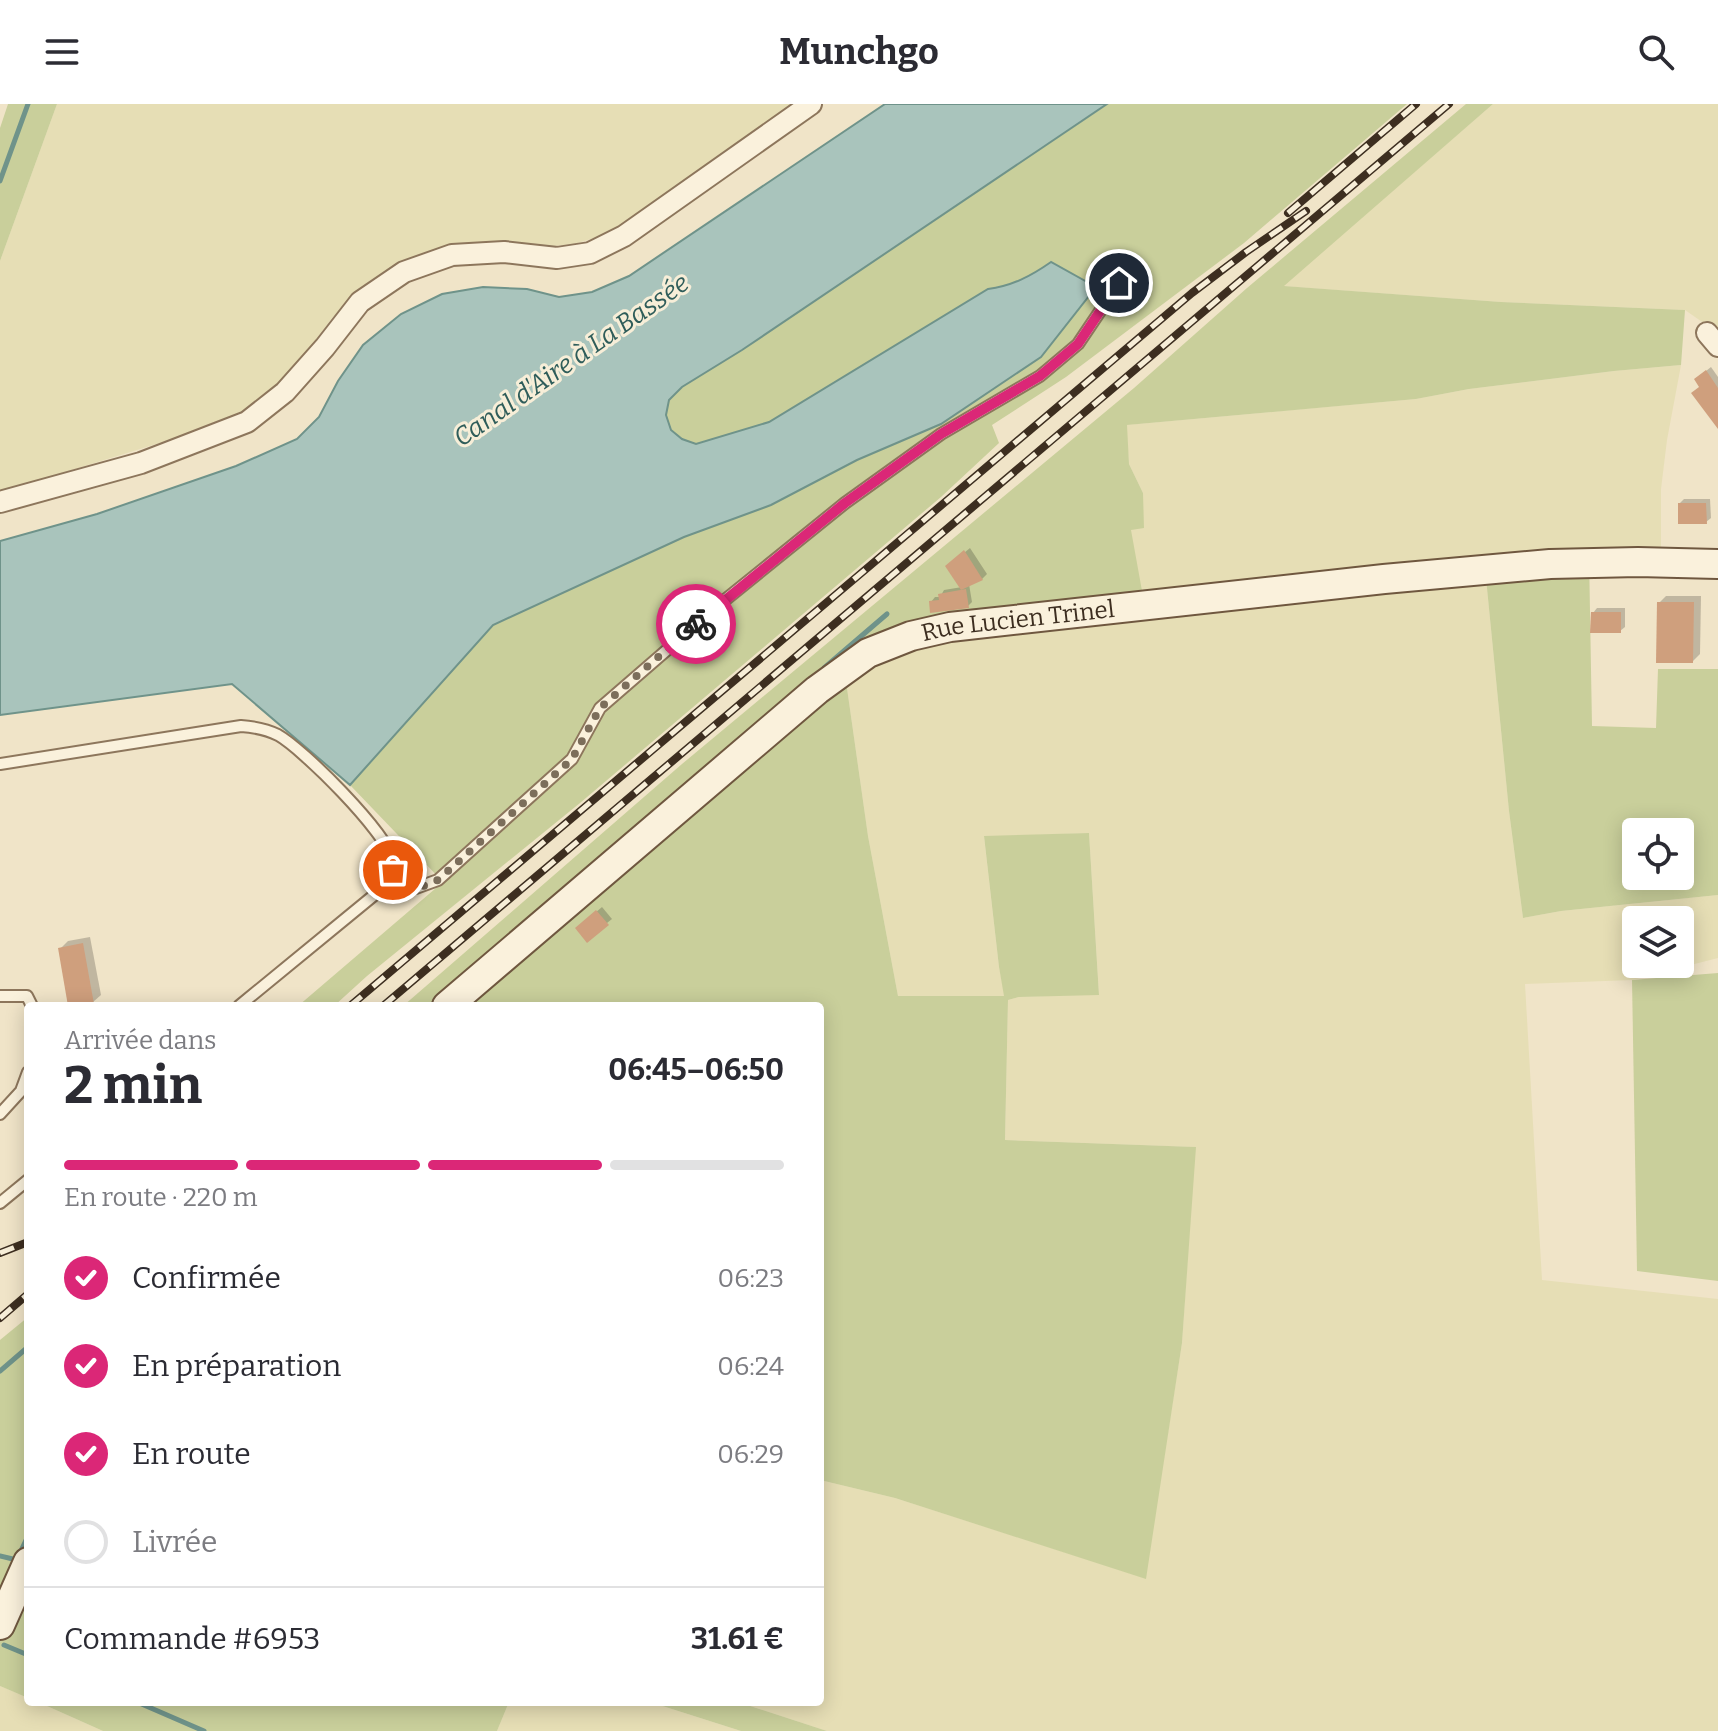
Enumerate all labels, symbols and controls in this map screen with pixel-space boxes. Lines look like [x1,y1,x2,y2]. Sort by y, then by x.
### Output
icon: menu [40,30,84,74]
text: Munchgo [779,30,939,74]
icon: search [1634,30,1678,74]
pin [1085,249,1153,317]
icon: home [1097,261,1141,305]
water label: Canal d'Aire à La Bassée [448,267,695,453]
courier [656,584,736,664]
street label: Rue Lucien Trinel [918,595,1116,647]
icon: bike [674,602,718,646]
map controls [1622,818,1694,978]
button: locate [1622,818,1694,890]
pin [359,836,427,904]
icon: bag [371,848,415,892]
button: layers [1622,906,1694,978]
text: Arrivée dans [64,1025,217,1056]
text: 06:45–06:50 [608,1052,784,1088]
text: 2 min [64,1054,202,1117]
text: En route · 220 m [64,1182,258,1213]
icon: check [64,1256,108,1300]
text: Confirmée [132,1260,281,1296]
text: 06:23 [718,1263,784,1294]
icon: check [64,1344,108,1388]
text: En préparation [132,1348,341,1384]
text: 06:24 [717,1351,784,1382]
icon: check [64,1432,108,1476]
text: En route [132,1436,251,1472]
text: 06:29 [717,1439,784,1470]
text: Livrée [132,1524,218,1560]
text: Commande #6953 [64,1621,320,1657]
text: 31.61 € [691,1621,784,1657]

